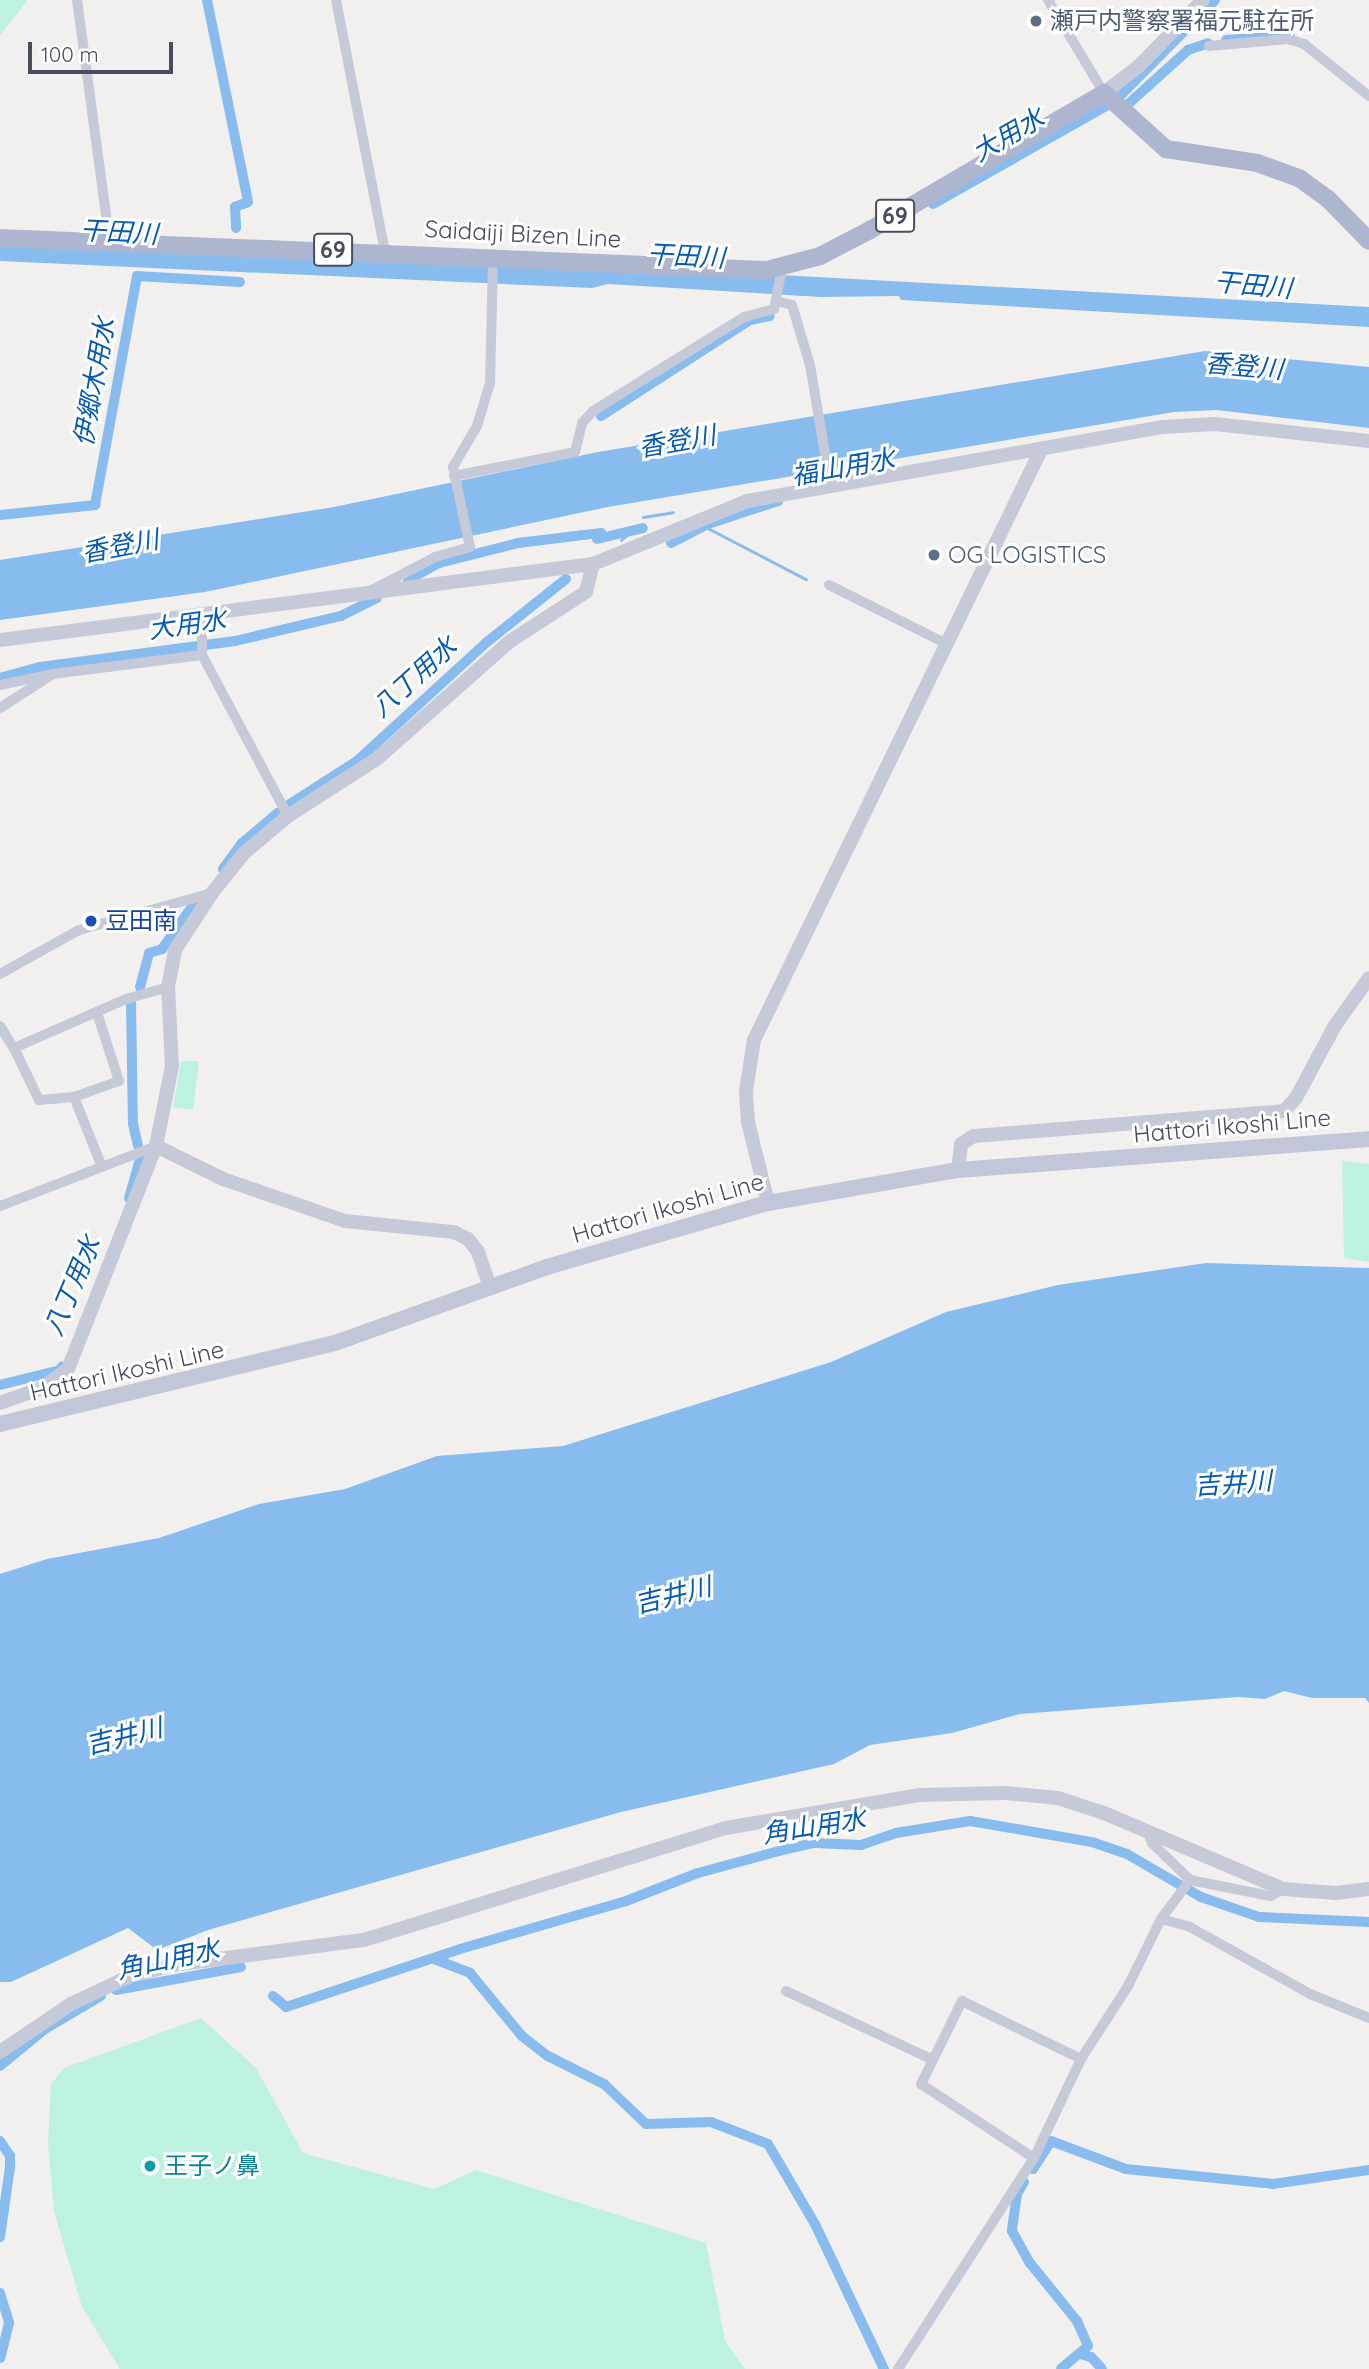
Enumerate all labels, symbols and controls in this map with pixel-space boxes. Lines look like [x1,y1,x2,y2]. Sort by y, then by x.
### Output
place label: 瀬戸内警察署福元駐在所 [1050,7,1314,35]
marker: 瀬戸内警察署福元駐在所 [1028,13,1044,29]
scale bar [32,28,177,72]
text: 100 m [41,41,99,67]
water label: 大用水 [966,102,1050,168]
road number: 69 [874,196,916,236]
water label: 干田川 [79,214,159,250]
street label: Saidaiji Bizen Line [424,214,622,254]
road number: 69 [312,230,354,270]
water label: 干田川 [646,238,726,274]
water label: 干田川 [1213,266,1293,304]
water label: 伊郷木用水 [67,315,121,449]
water label: 香登川 [1204,347,1284,385]
water label: 香登川 [636,419,718,463]
water label: 福山用水 [789,443,897,491]
water label: 香登川 [79,523,161,569]
place label: OG LOGISTICS [948,541,1106,569]
marker: OG LOGISTICS [926,547,942,563]
water label: 大用水 [146,603,228,645]
water label: 八丁用水 [365,631,463,723]
place label: 豆田南 [105,907,177,935]
marker: 豆田南 [83,913,99,929]
street label: Hattori Ikoshi Line [1132,1103,1332,1149]
street label: Hattori Ikoshi Line [569,1167,767,1249]
water label: 八丁用水 [37,1232,107,1340]
street label: Hattori Ikoshi Line [27,1335,227,1407]
water label: 吉井川 [1193,1465,1273,1501]
water label: 吉井川 [631,1570,715,1620]
water label: 吉井川 [82,1711,166,1761]
water label: 角山用水 [760,1802,868,1850]
water label: 角山用水 [114,1933,222,1985]
place label: 王子ノ鼻 [164,2152,260,2180]
marker: 王子ノ鼻 [142,2158,158,2174]

